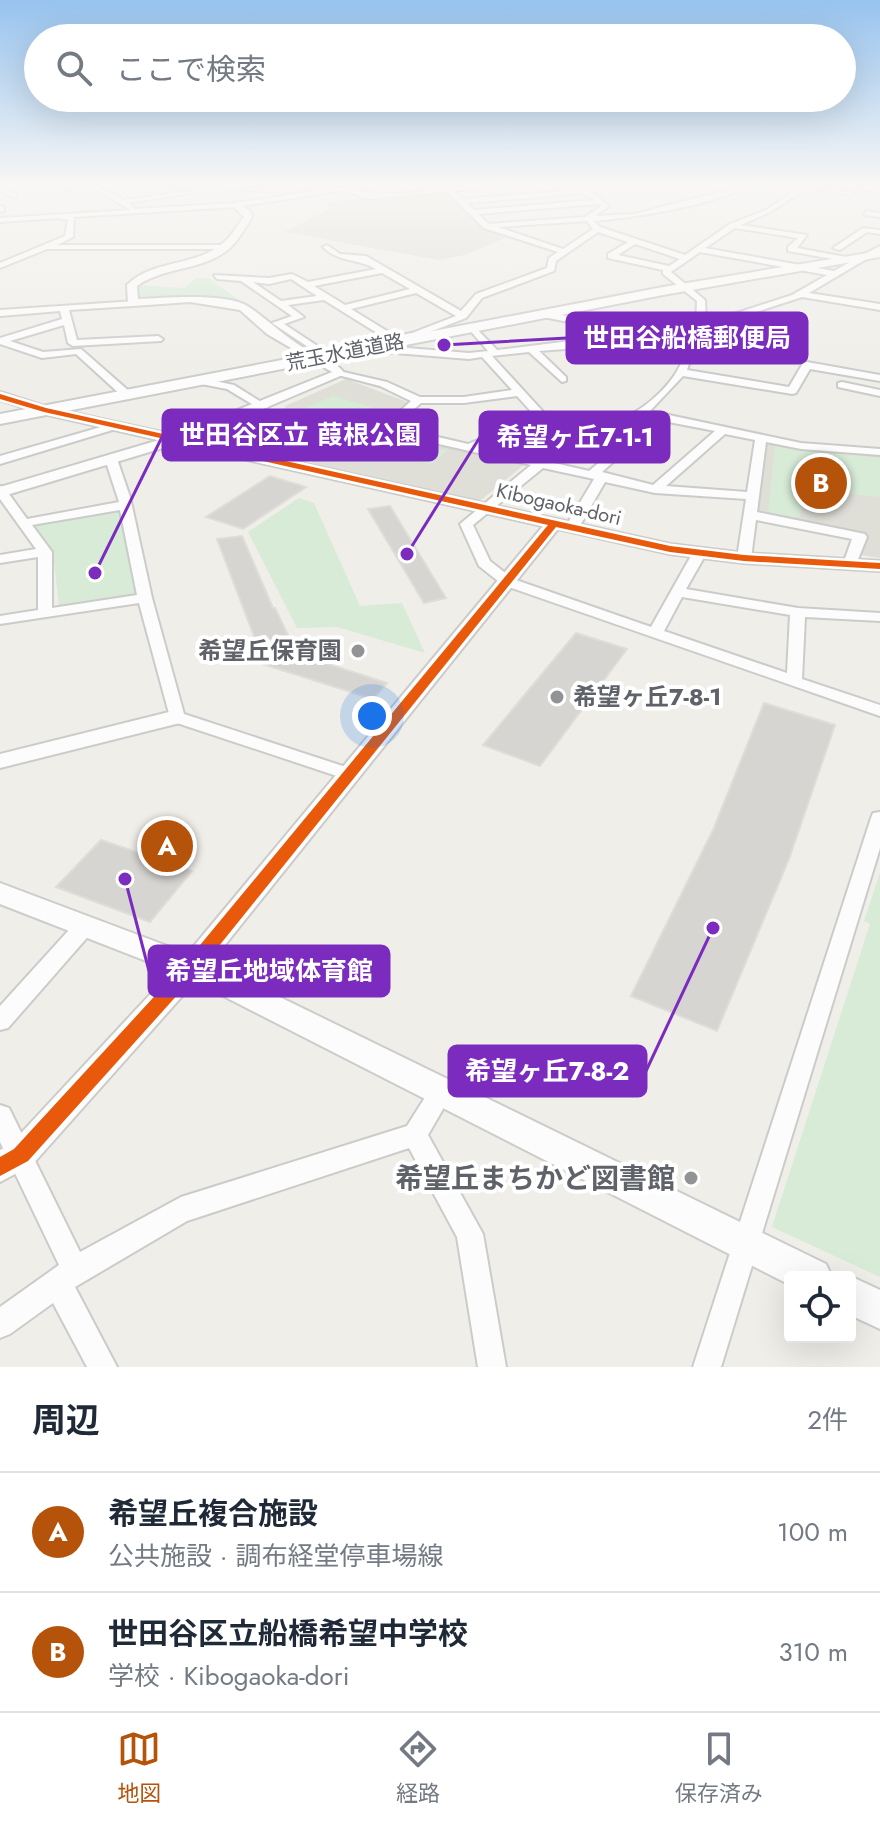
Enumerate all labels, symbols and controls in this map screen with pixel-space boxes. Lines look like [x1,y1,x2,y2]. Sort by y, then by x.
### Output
search box [24,24,856,112]
icon: search [52,46,96,90]
text: ここで検索 [116,48,266,91]
callout: 世田谷船橋郵便局 [567,313,807,363]
text: 世田谷船橋郵便局 [583,319,791,357]
street label: 荒玉水道道路 [283,327,407,378]
callout: 世田谷区立 葭根公園 [163,410,437,460]
callout: 希望ヶ丘7-1-1 [480,412,669,462]
text: 世田谷区立 葭根公園 [179,416,421,454]
text: 希望ヶ丘7-1-1 [496,418,654,456]
pin: B [795,453,847,513]
street label: Kibogaoka-dori [493,476,624,533]
place label: 希望丘保育園 [198,633,342,668]
marker: 希望丘保育園 [349,642,367,660]
place label: 希望ヶ丘7-8-1 [573,679,721,714]
marker: 希望ヶ丘7-8-1 [548,688,566,706]
your location [352,696,392,736]
pin: A [141,816,193,876]
callout: 希望丘地域体育館 [149,946,389,996]
text: 希望丘地域体育館 [165,952,373,990]
callout: 希望ヶ丘7-8-2 [449,1046,646,1096]
text: 希望ヶ丘7-8-2 [465,1052,629,1090]
place label: 希望丘まちかど図書館 [395,1158,675,1199]
marker: 希望丘まちかど図書館 [682,1169,700,1187]
map controls [784,1271,856,1343]
button: locate [784,1271,856,1343]
text: 周辺 [32,1396,100,1445]
text: 2件 [807,1401,848,1439]
text: 希望丘複合施設 [108,1492,318,1535]
text: A [48,1513,68,1551]
text: 100 m [777,1513,848,1551]
text: 公共施設 · 調布経堂停車場線 [108,1537,443,1575]
text: 世田谷区立船橋希望中学校 [108,1612,468,1655]
text: B [49,1633,67,1671]
text: 310 m [778,1633,848,1671]
text: 学校 · Kibogaoka-dori [108,1657,350,1695]
tab: 地図 [117,1727,161,1809]
tab: 経路 [396,1727,440,1809]
tab: 保存済み [675,1727,763,1809]

